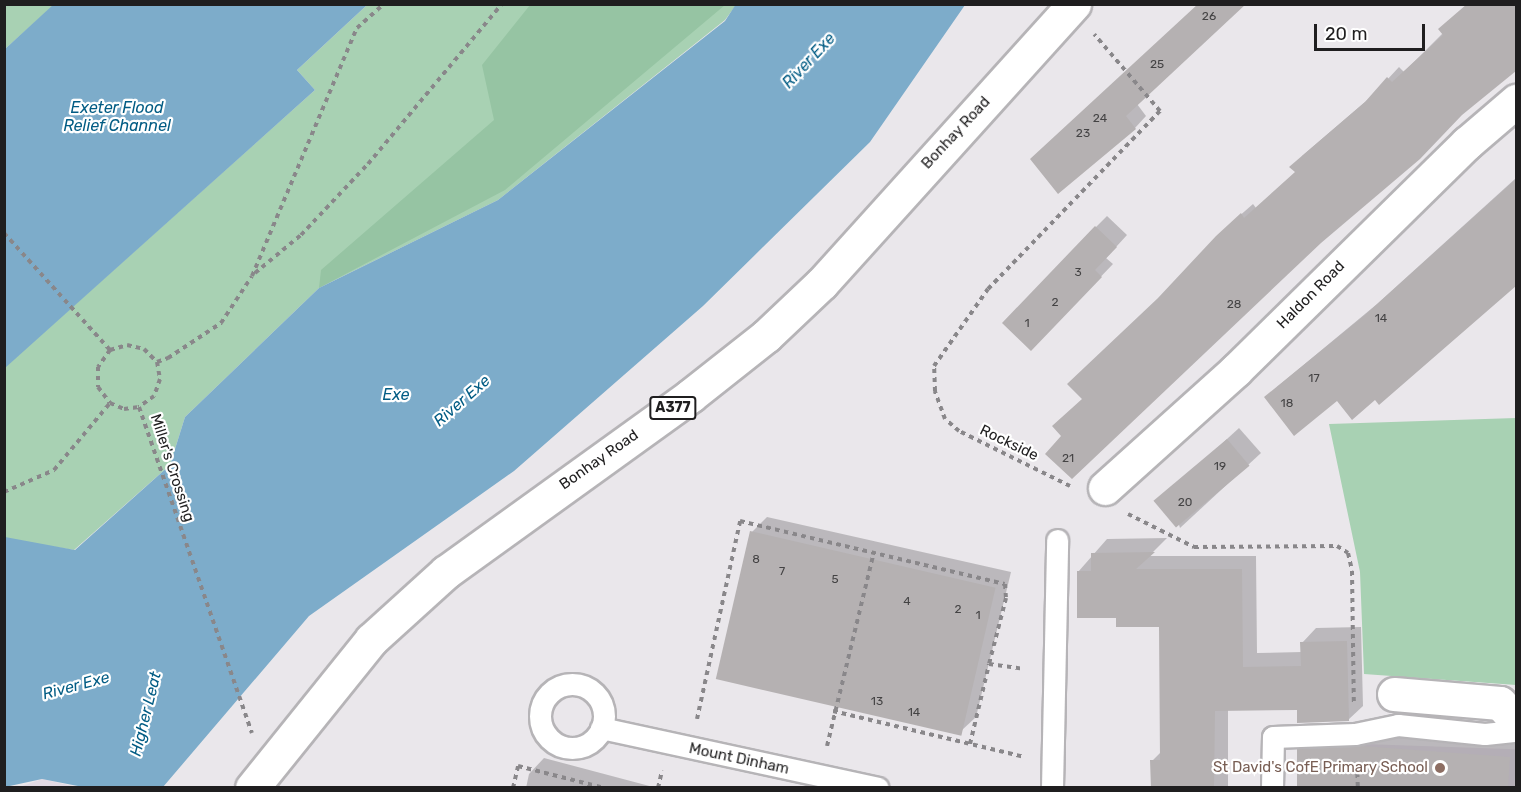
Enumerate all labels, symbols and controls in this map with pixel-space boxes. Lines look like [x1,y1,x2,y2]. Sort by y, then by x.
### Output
house number: 26 [1202,10,1216,24]
scale bar [1317,12,1428,50]
text: 20 m [1325,23,1367,45]
water label: River Exe [778,29,840,93]
house number: 25 [1150,58,1164,72]
street label: Bonhay Road [918,93,994,173]
water label: Exeter Flood Relief Channel [63,98,171,136]
house number: 24 [1093,112,1107,126]
house number: 23 [1076,127,1090,141]
street label: Haldon Road [1273,257,1349,333]
house number: 3 [1074,266,1082,280]
house number: 2 [1051,296,1059,310]
house number: 28 [1227,298,1241,312]
house number: 14 [1375,312,1387,326]
house number: 1 [1024,317,1030,331]
water label: River Exe [430,371,494,431]
house number: 17 [1308,372,1320,386]
water label: Exe [382,385,410,405]
road number: A377 [649,397,697,419]
house number: 18 [1281,397,1293,411]
street label: Miller's Crossing [146,412,198,524]
street label: Rockside [977,421,1041,465]
street label: Bonhay Road [556,426,642,494]
house number: 21 [1062,452,1074,466]
house number: 19 [1214,460,1226,474]
house number: 20 [1178,496,1192,510]
house number: 8 [752,553,760,567]
house number: 7 [779,565,785,579]
house number: 5 [831,573,839,587]
house number: 4 [903,595,911,609]
house number: 2 [954,603,962,617]
house number: 1 [975,609,981,623]
water label: River Exe [40,668,112,704]
water label: Higher Leat [126,670,166,758]
house number: 13 [871,695,883,709]
house number: 14 [908,706,920,720]
street label: Mount Dinham [687,740,791,778]
place label: St David's CofE Primary School [1213,759,1428,777]
marker: St David's CofE Primary School [1433,761,1447,775]

